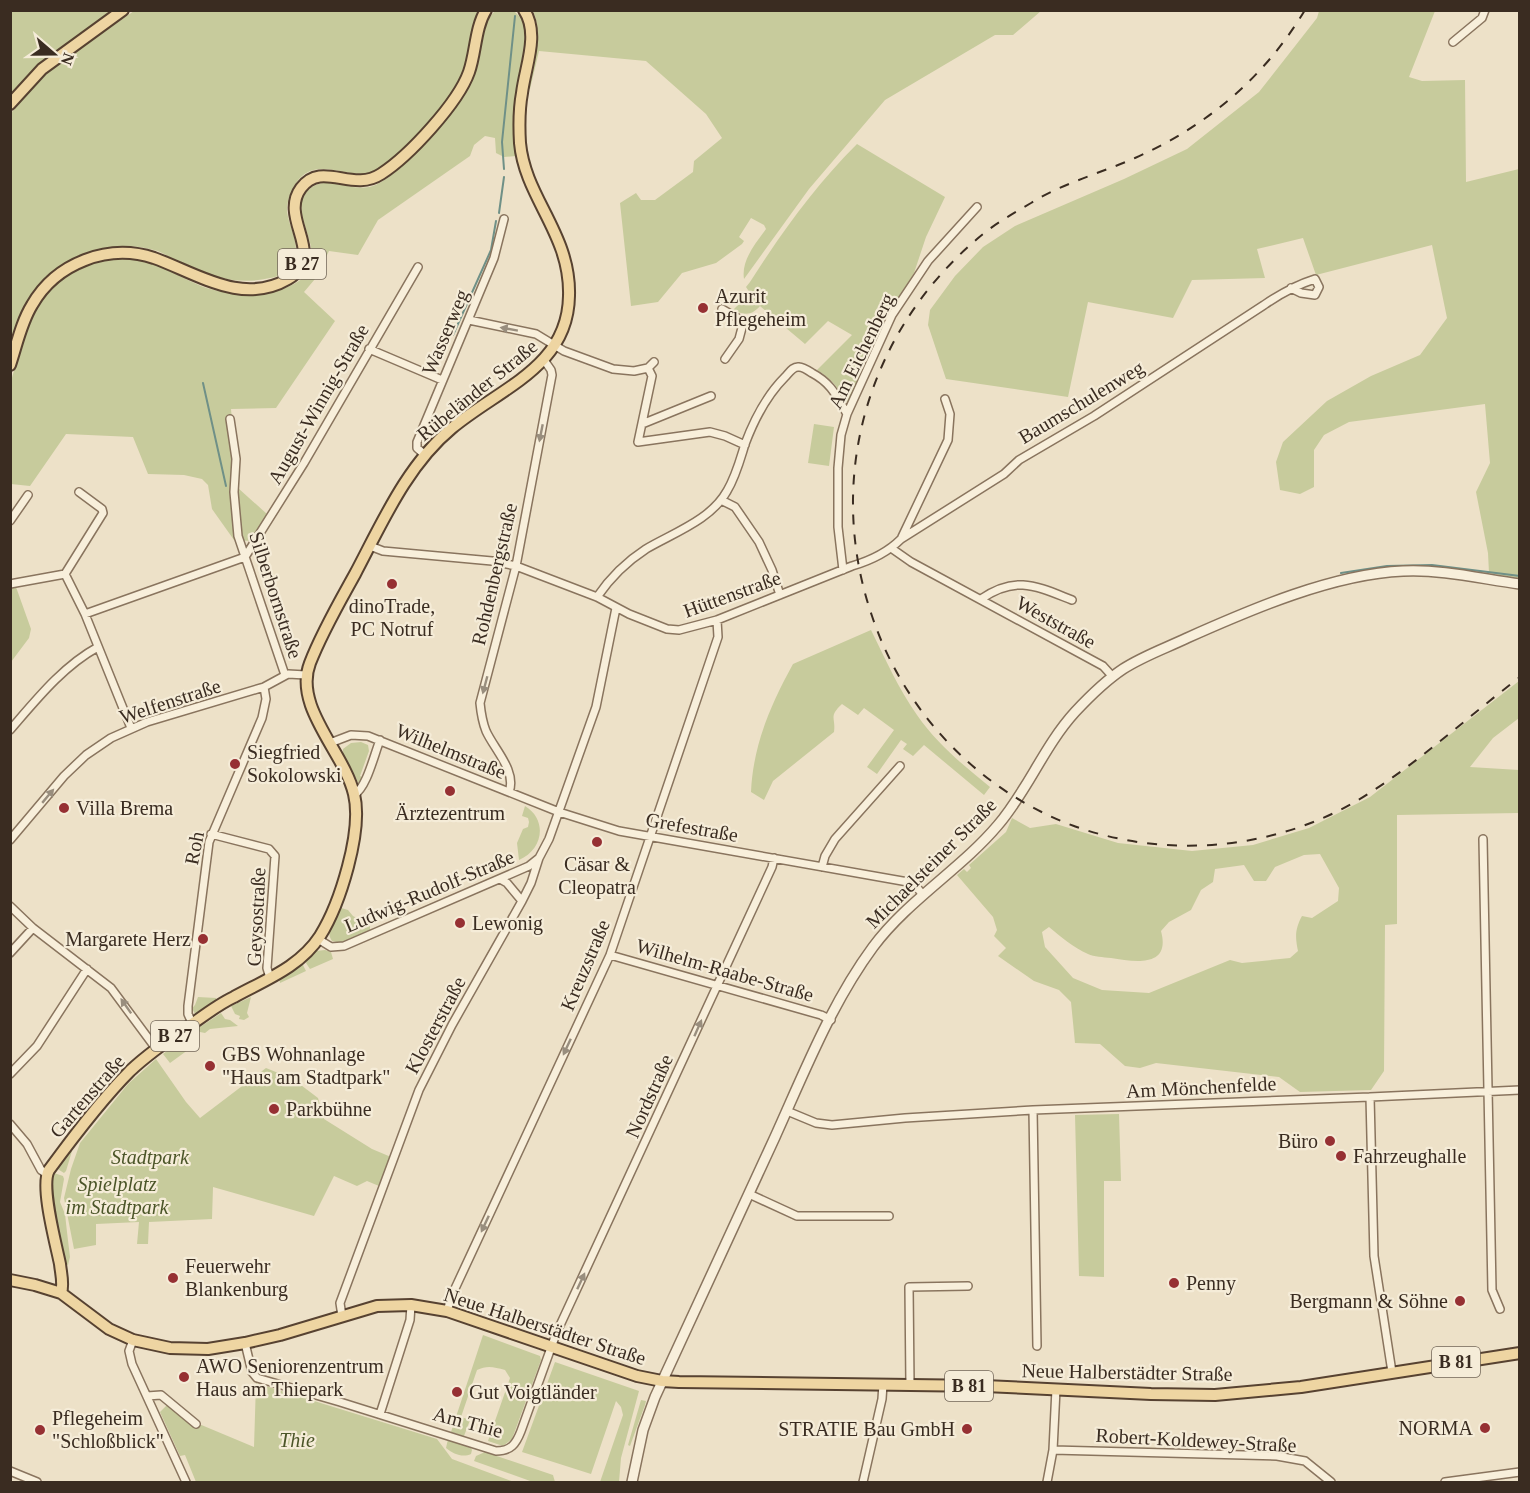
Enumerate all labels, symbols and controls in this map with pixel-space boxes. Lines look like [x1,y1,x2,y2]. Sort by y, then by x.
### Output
north arrow [24,24,84,84]
text: N [58,51,78,68]
road number: B 27 [278,249,326,279]
place label: Azurit Pflegeheim [715,285,807,331]
street label: Wasserweg [417,286,474,378]
street label: Am Eichenberg [824,290,899,413]
marker: Azurit Pflegeheim [696,301,710,315]
street label: August-Winnig-Straße [263,320,374,489]
one-way arrow [500,324,519,333]
street label: Rübeländer Straße [412,335,542,445]
street label: Baumschulenweg [1014,356,1148,449]
one-way arrow [536,424,545,443]
street label: Rohdenbergstraße [467,501,522,647]
street label: Silberbornstraße [245,529,307,661]
street label: Hüttenstraße [680,566,784,622]
marker: dinoTrade, PC Notruf [385,577,399,591]
street label: Weststraße [1013,591,1100,653]
place label: dinoTrade, PC Notruf [349,595,435,640]
street label: Welfenstraße [117,674,223,728]
one-way arrow [479,675,489,694]
street label: Wilhelmstraße [393,719,509,783]
place label: Siegfried Sokolowski [247,741,342,786]
marker: Siegfried Sokolowski [228,757,242,771]
marker: Ärztezentrum [443,784,457,798]
one-way arrow [41,789,54,804]
street label: Michaelsteiner Straße [861,793,1001,933]
place label: Villa Brema [76,797,173,819]
marker: Villa Brema [57,801,71,815]
place label: Ärztezentrum [395,802,505,824]
street label: Grefestraße [644,808,740,846]
street label: Roh [180,830,208,866]
marker: Cäsar & Cleopatra [590,835,604,849]
street label: Ludwig-Rudolf-Straße [341,845,518,938]
place label: Cäsar & Cleopatra [558,853,636,899]
street label: Geysostraße [242,867,271,967]
place label: Lewonig [472,912,543,935]
marker: Lewonig [453,916,467,930]
street label: Kreuzstraße [556,916,614,1014]
place label: Margarete Herz [65,928,191,951]
marker: Margarete Herz [196,932,210,946]
street label: Wilhelm-Raabe-Straße [634,934,816,1006]
street label: Klosterstraße [400,973,470,1077]
one-way arrow [121,998,132,1014]
one-way arrow [693,1018,703,1036]
road number: B 27 [151,1021,199,1051]
one-way arrow [563,1039,572,1056]
place label: GBS Wohnanlage "Haus am Stadtpark" [222,1043,391,1089]
street label: Gartenstraße [45,1050,129,1142]
street label: Nordstraße [621,1051,677,1141]
marker: GBS Wohnanlage "Haus am Stadtpark" [203,1059,217,1073]
street label: Am Mönchenfelde [1125,1072,1277,1102]
place label: Parkbühne [286,1098,372,1120]
marker: Parkbühne [267,1102,281,1116]
place label: Büro [1278,1130,1318,1152]
marker: Büro [1323,1134,1337,1148]
place label: Fahrzeughalle [1353,1145,1466,1168]
park label: Stadtpark [111,1146,190,1169]
marker: Fahrzeughalle [1334,1149,1348,1163]
park label: Spielplatz im Stadtpark [66,1173,170,1219]
one-way arrow [481,1216,490,1233]
place label: Feuerwehr Blankenburg [185,1255,288,1301]
marker: Feuerwehr Blankenburg [166,1271,180,1285]
one-way arrow [576,1272,586,1290]
place label: Penny [1186,1272,1236,1295]
marker: Penny [1167,1276,1181,1290]
street label: Neue Halberstädter Straße [441,1283,649,1369]
place label: Bergmann & Söhne [1289,1290,1448,1313]
marker: Bergmann & Söhne [1453,1294,1467,1308]
road number: B 81 [1432,1347,1480,1377]
place label: AWO Seniorenzentrum Haus am Thiepark [196,1355,384,1401]
street label: Neue Halberstädter Straße [1021,1359,1233,1385]
marker: AWO Seniorenzentrum Haus am Thiepark [177,1370,191,1384]
road number: B 81 [945,1371,993,1401]
place label: Gut Voigtländer [469,1381,597,1404]
marker: Gut Voigtländer [450,1385,464,1399]
street label: Am Thie [431,1402,505,1442]
place label: Pflegeheim "Schloßblick" [52,1407,164,1452]
place label: NORMA [1399,1417,1474,1439]
place label: STRATIE Bau GmbH [778,1418,955,1440]
marker: NORMA [1478,1421,1492,1435]
marker: STRATIE Bau GmbH [960,1422,974,1436]
marker: Pflegeheim "Schloßblick" [33,1423,47,1437]
street label: Robert-Koldewey-Straße [1095,1424,1297,1457]
park label: Thie [279,1429,315,1451]

